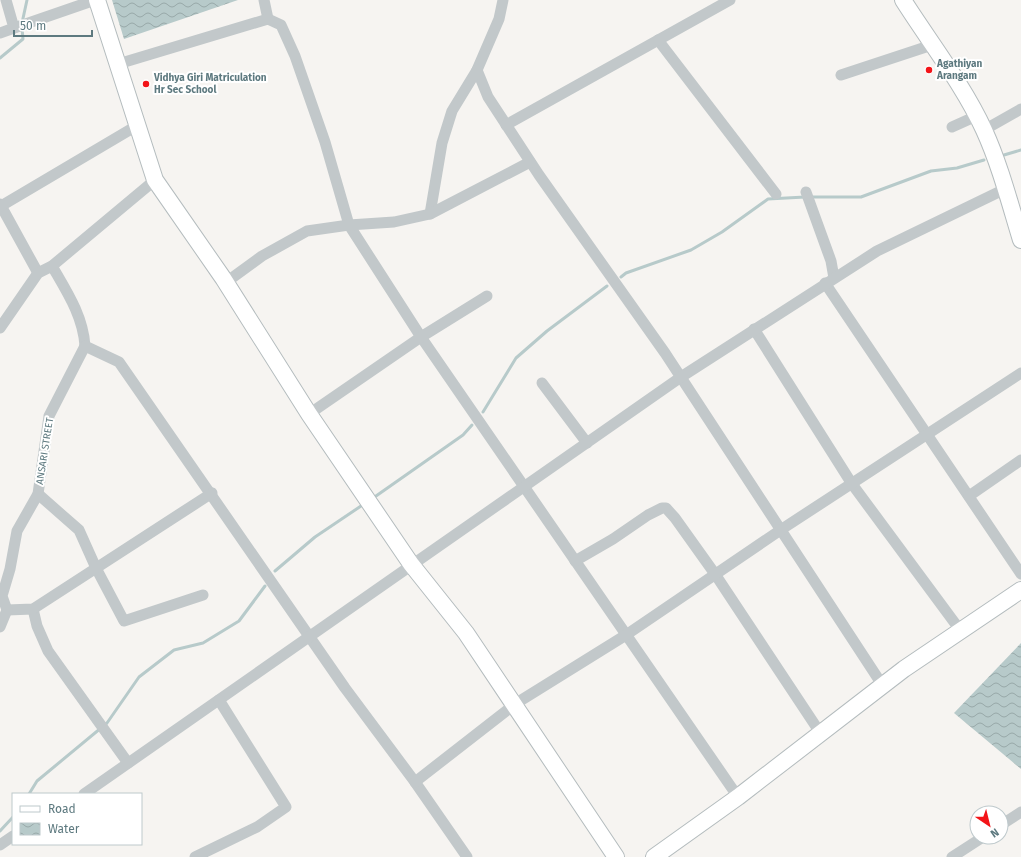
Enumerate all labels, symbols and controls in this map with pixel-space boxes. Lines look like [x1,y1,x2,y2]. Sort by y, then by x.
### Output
scale bar [14,12,92,38]
text: 50 m [20,19,46,33]
place label: Agathiyan Arangam [936,58,983,82]
marker: Agathiyan Arangam [924,65,934,75]
place label: Vidhya Giri Matriculation Hr Sec School [153,72,267,96]
marker: Vidhya Giri Matriculation Hr Sec School [141,79,151,89]
street label: ANSARI STREET [34,416,56,485]
legend [12,793,142,845]
text: Road [48,802,76,816]
north arrow [969,805,1009,845]
text: Water [48,822,80,836]
text: N [988,825,1001,840]

